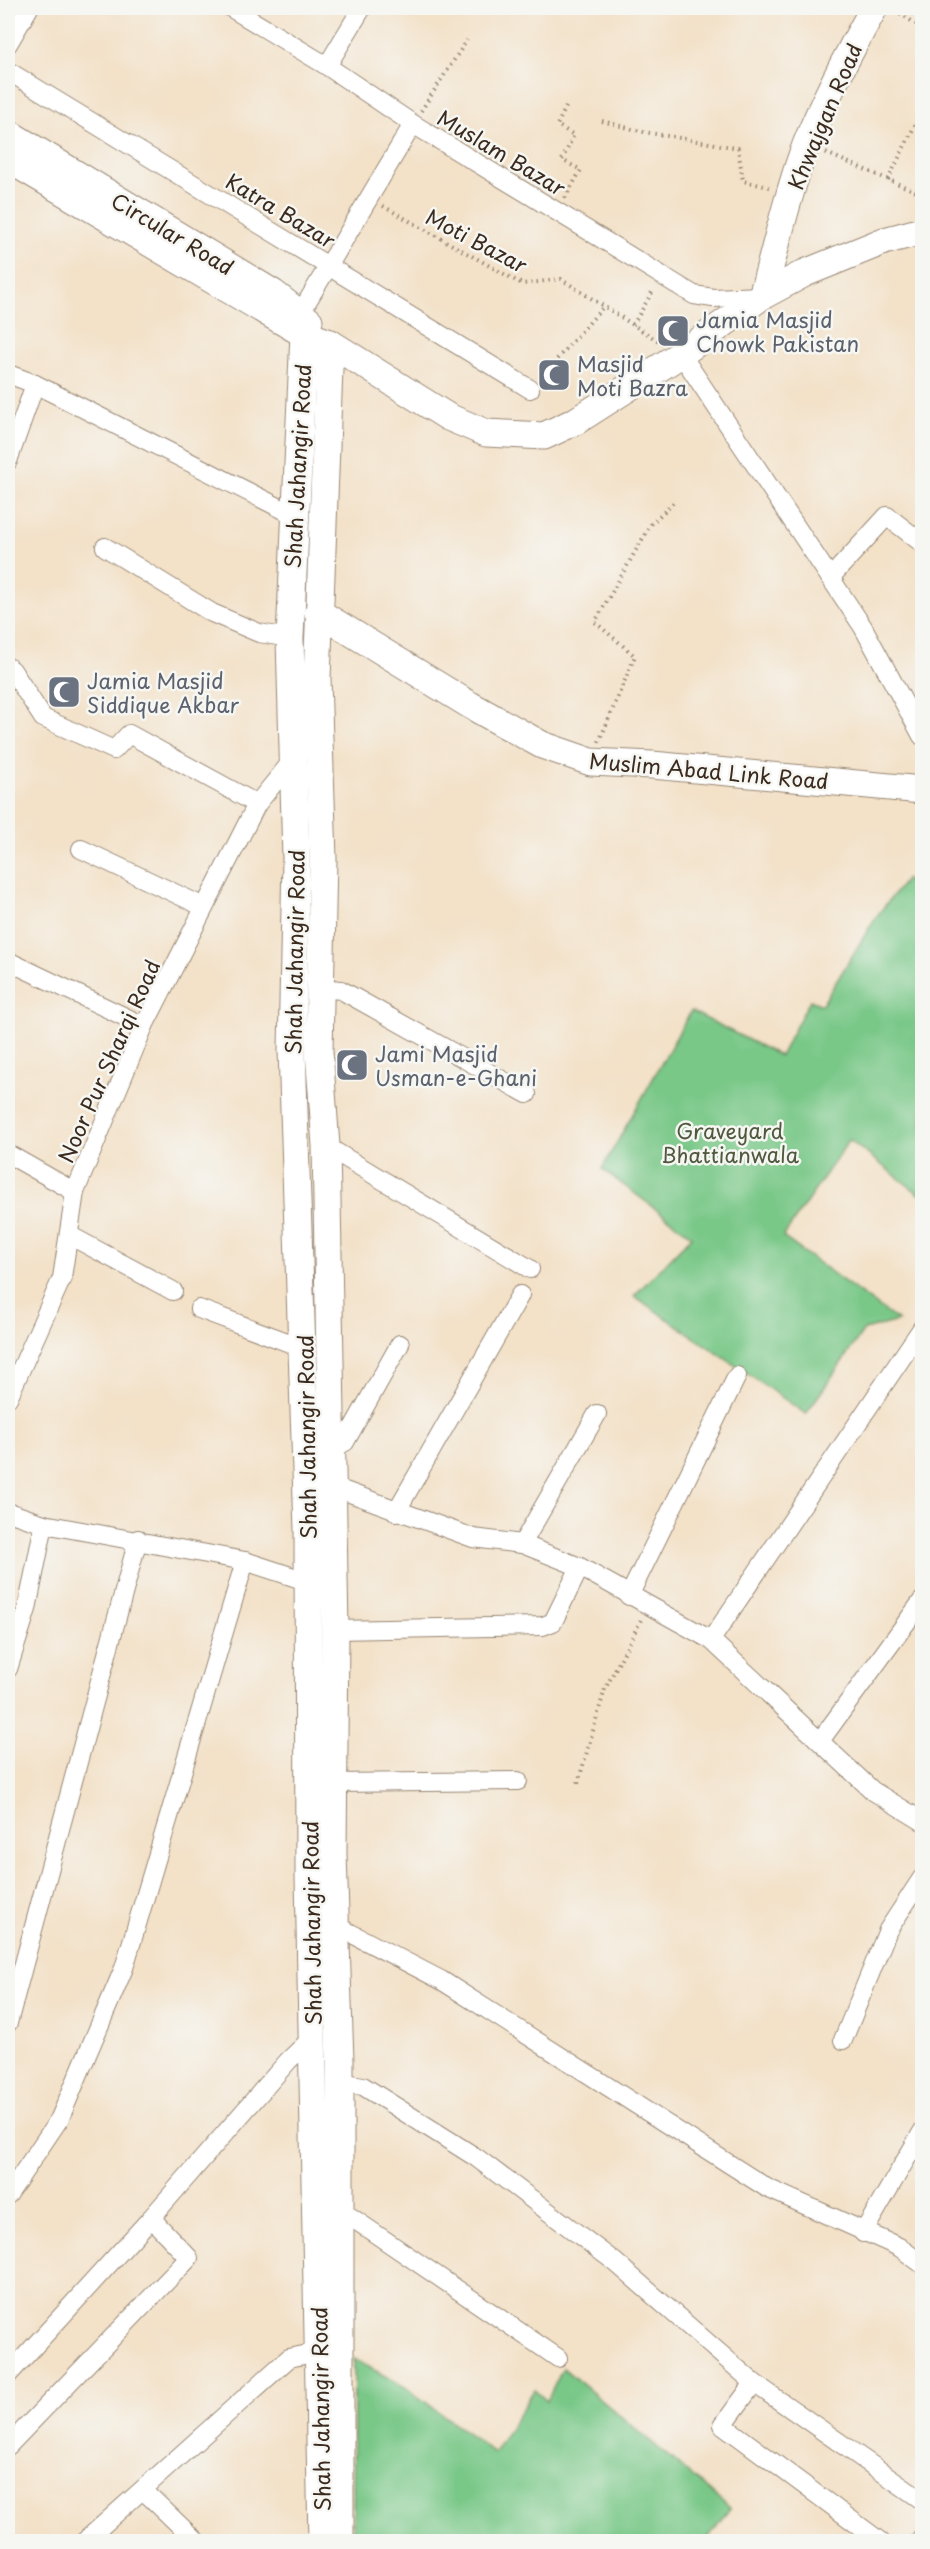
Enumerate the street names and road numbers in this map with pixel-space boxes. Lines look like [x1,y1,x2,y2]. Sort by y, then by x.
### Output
street label: Khwajgan Road [779,38,869,194]
street label: Muslam Bazar [432,101,573,203]
street label: Katra Bazar [220,165,342,256]
street label: Circular Road [106,184,240,282]
street label: Moti Bazar [421,200,534,280]
street label: Shah Jahangir Road [276,363,318,569]
street label: Muslim Abad Link Road [588,744,830,796]
street label: Shah Jahangir Road [276,849,312,1055]
street label: Noor Pur Sharqi Road [49,954,167,1168]
street label: Shah Jahangir Road [288,1334,324,1540]
street label: Shah Jahangir Road [293,1820,329,2026]
street label: Shah Jahangir Road [302,2306,338,2512]

